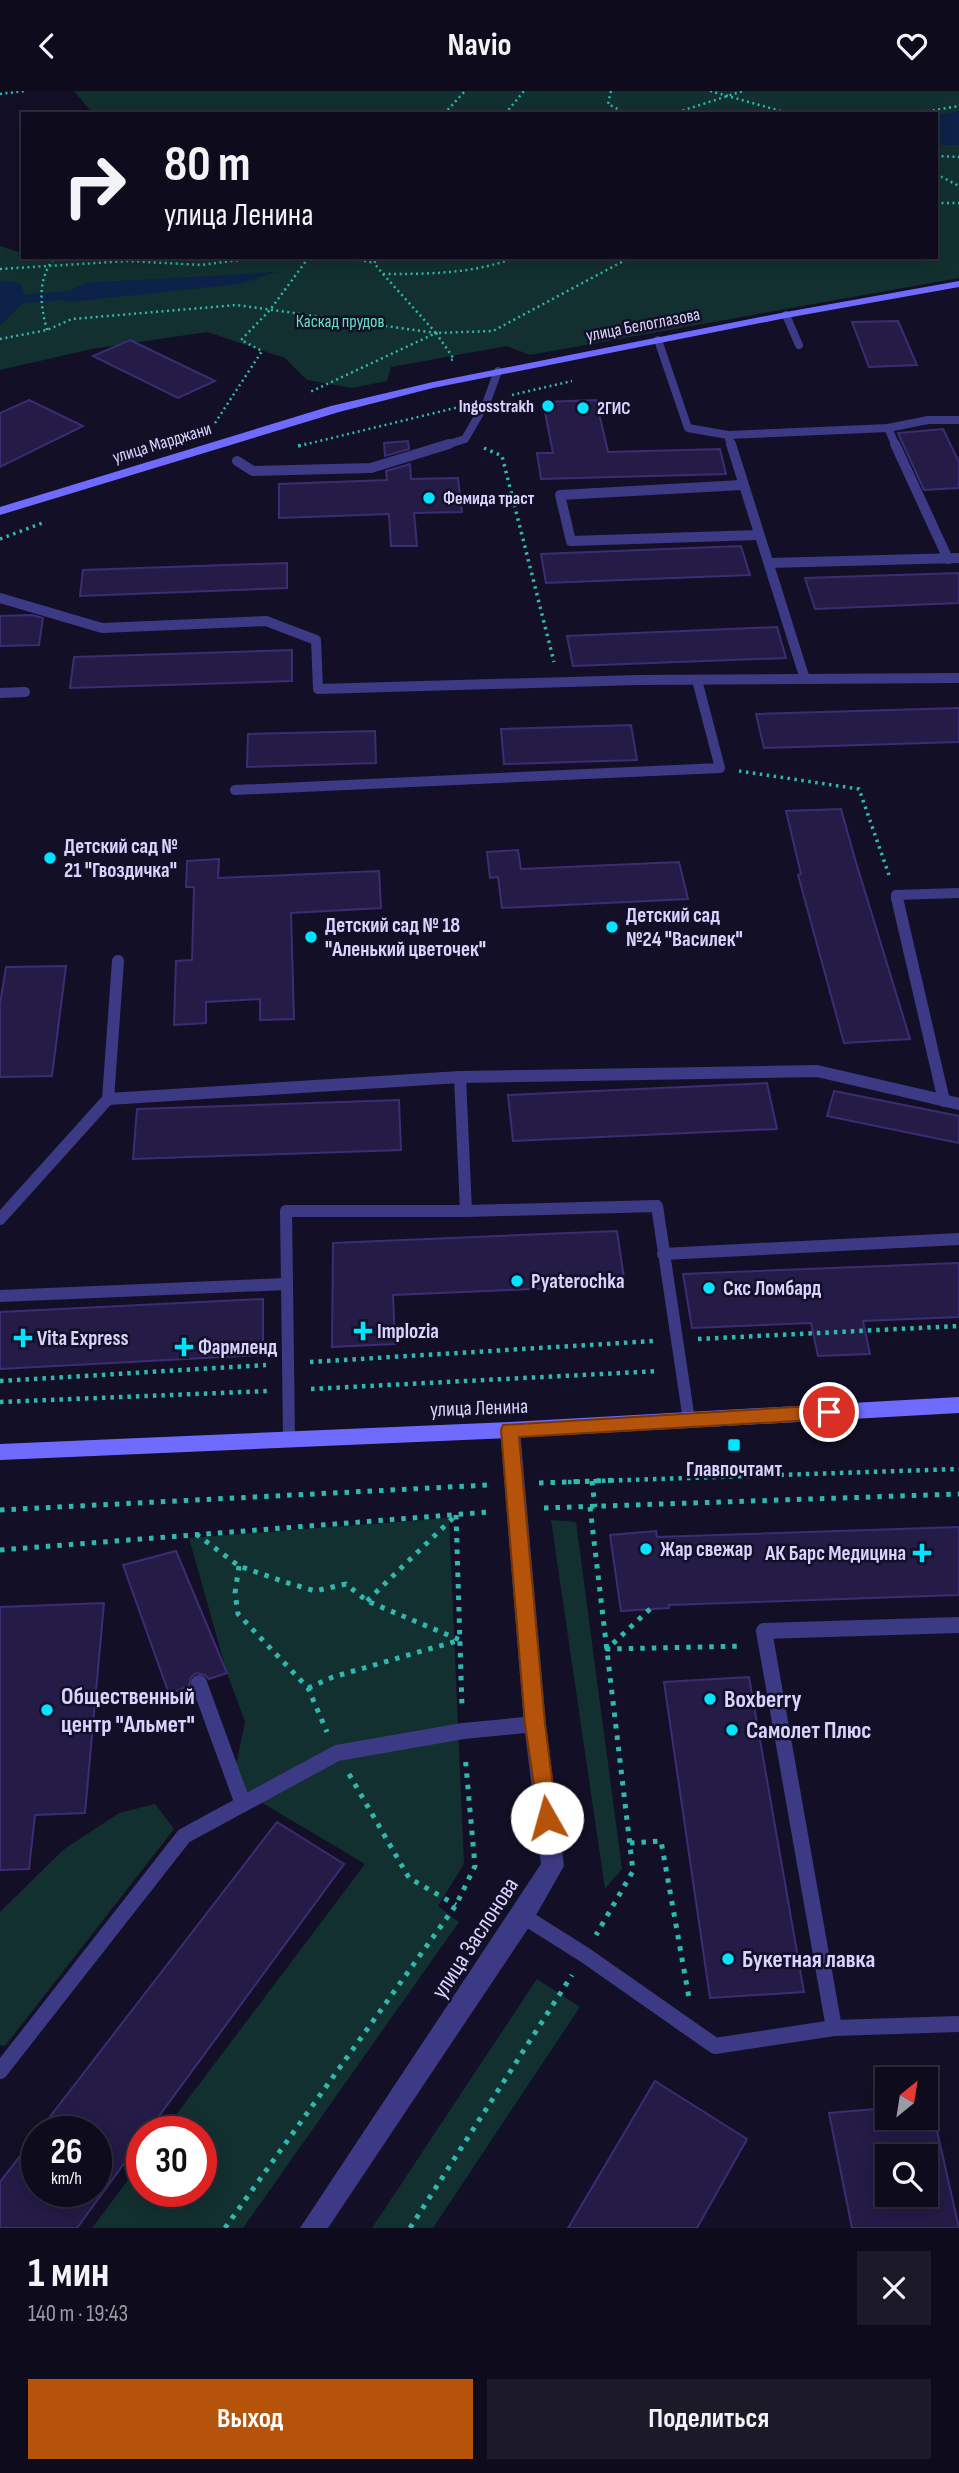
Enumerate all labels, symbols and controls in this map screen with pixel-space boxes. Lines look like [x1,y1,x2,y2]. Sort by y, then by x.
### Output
text: Navio [448,26,511,65]
icon: back [28,27,66,65]
icon: heart [893,27,931,65]
text: 80 m [164,136,251,195]
icon: right [49,140,140,231]
text: улица Ленина [164,196,314,235]
street label: улица Белоглазова [584,304,702,346]
park label: Каскад прудов [296,311,384,332]
place label: Ingosstrakh [459,396,534,417]
marker: Ingosstrakh [540,398,556,414]
place label: 2ГИС [597,398,631,419]
marker: 2ГИС [575,400,591,416]
street label: улица Марджани [110,418,214,468]
place label: Фемида траст [443,488,535,509]
marker: Фемида траст [421,490,437,506]
place label: Детский сад № 21 "Гвоздичка" [64,834,178,883]
marker: Детский сад № 21 "Гвоздичка" [42,850,58,866]
place label: Детский сад №24 "Василек" [626,903,743,952]
place label: Детский сад № 18 "Аленький цветочек" [325,913,486,962]
marker: Детский сад №24 "Василек" [604,919,620,935]
marker: Детский сад № 18 "Аленький цветочек" [303,929,319,945]
place label: Pyaterochka [531,1269,625,1294]
marker: Pyaterochka [509,1273,525,1289]
place label: Скс Ломбард [723,1276,822,1301]
marker: Скс Ломбард [701,1280,717,1296]
place label: Implozia [377,1319,439,1344]
marker: Implozia [355,1323,371,1339]
place label: Vita Express [37,1326,128,1351]
marker: Vita Express [15,1330,31,1346]
place label: Фармленд [198,1335,278,1360]
marker: Фармленд [176,1339,192,1355]
pin [799,1382,859,1442]
icon: arrive [810,1393,848,1431]
street label: улица Ленина [430,1394,528,1422]
marker: Главпочтамт [726,1437,742,1453]
place label: Главпочтамт [686,1457,782,1482]
place label: Жар свежар [660,1537,753,1562]
marker: Жар свежар [638,1541,654,1557]
place label: АК Барс Медицина [764,1541,906,1566]
marker: АК Барс Медицина [912,1543,932,1563]
place label: Общественный центр "Альмет" [61,1682,195,1739]
place label: Boxberry [724,1685,801,1714]
marker: Boxberry [702,1691,718,1707]
marker: Общественный центр "Альмет" [39,1702,55,1718]
place label: Самолет Плюс [746,1716,872,1745]
marker: Самолет Плюс [724,1722,740,1738]
position arrow [510,1781,584,1855]
street label: улица Заслонова [425,1872,525,2004]
place label: Букетная лавка [742,1945,875,1974]
marker: Букетная лавка [720,1951,736,1967]
north arrow [875,2067,938,2130]
map controls [875,2067,938,2207]
speed limit sign: 30 [126,2116,217,2207]
text: 26 [51,2131,82,2174]
button: search [875,2144,938,2207]
text: km/h [51,2168,82,2189]
text: 1 мин [28,2248,109,2299]
button: close [857,2251,931,2325]
text: 140 m · 19:43 [28,2300,128,2328]
button: Выход [28,2379,473,2459]
button: Поделиться [487,2379,931,2459]

